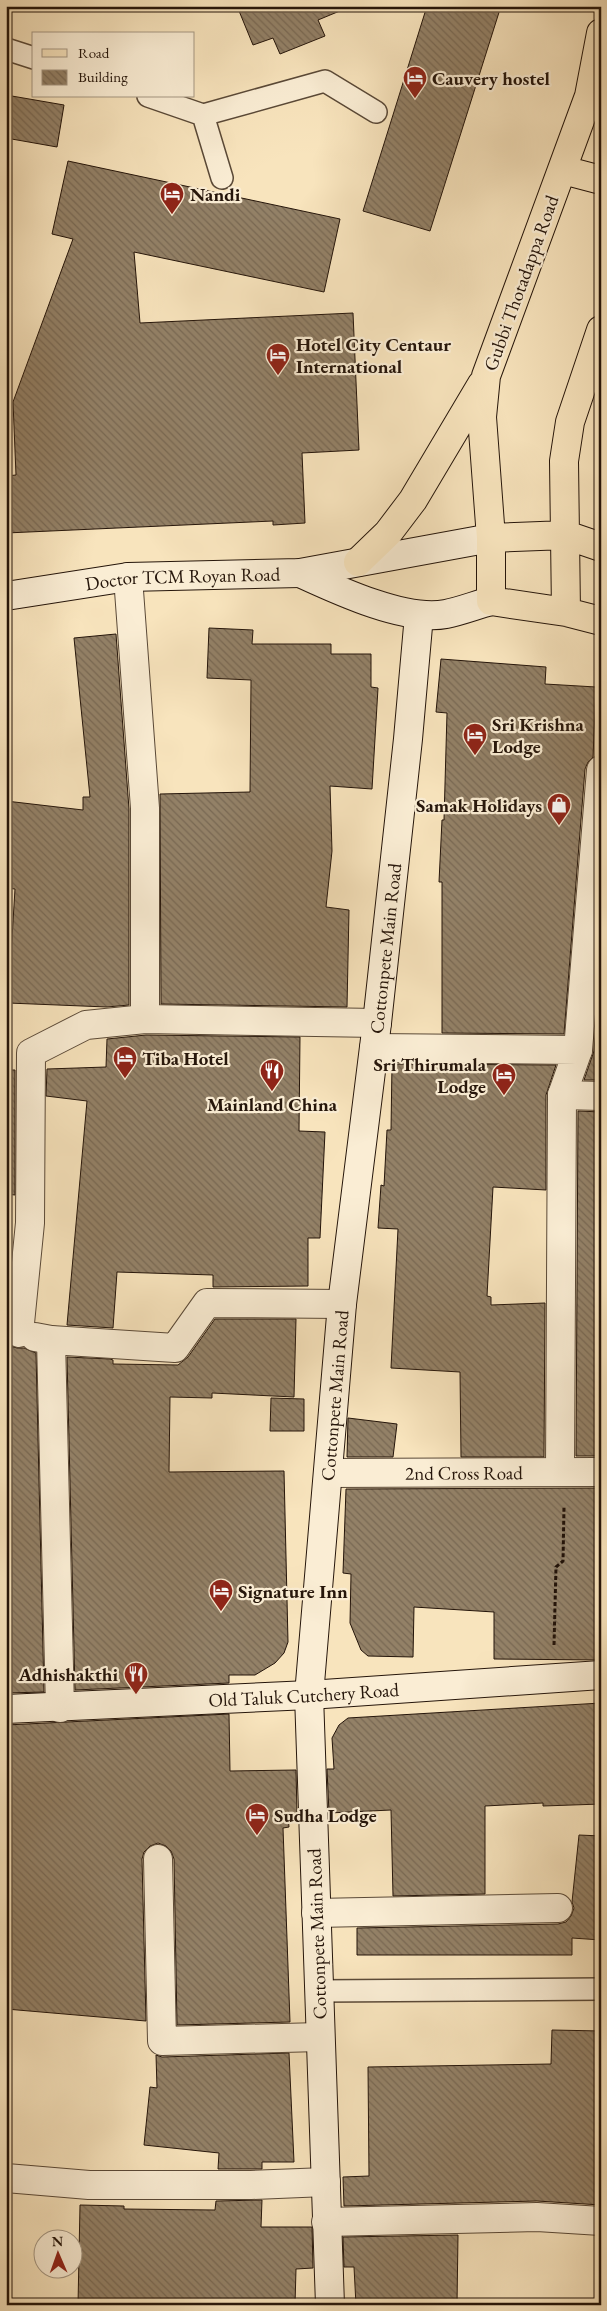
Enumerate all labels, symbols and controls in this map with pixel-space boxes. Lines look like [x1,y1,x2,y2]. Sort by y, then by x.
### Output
legend [32,32,195,98]
text: Road [78,43,110,62]
hotel icon: Cauvery hostel [402,65,428,99]
place label: Cauvery hostel [432,66,550,91]
text: Building [78,67,128,86]
hotel icon: Nandi [159,181,185,215]
place label: Nandi [190,182,241,207]
street label: Gubbi Thotadappa Road [478,191,565,374]
place label: Hotel City Centaur International [296,332,451,379]
hotel icon: Hotel City Centaur International [265,342,291,376]
street label: Doctor TCM Royan Road [83,561,281,596]
place label: Sri Krishna Lodge [492,712,585,759]
hotel icon: Sri Krishna Lodge [462,722,488,756]
shop icon: Samak Holidays [546,792,572,826]
place label: Samak Holidays [416,793,542,818]
street label: Cottonpete Main Road [363,861,407,1035]
hotel icon: Tiba Hotel [112,1045,138,1079]
place label: Tiba Hotel [142,1046,229,1071]
place label: Sri Thirumala Lodge [373,1052,487,1099]
restaurant icon: Mainland China [259,1058,285,1092]
hotel icon: Sri Thirumala Lodge [491,1062,517,1096]
place label: Mainland China [207,1092,338,1117]
street label: Cottonpete Main Road [315,1309,354,1482]
street label: 2nd Cross Road [405,1460,523,1485]
hotel icon: Signature Inn [208,1578,234,1612]
place label: Signature Inn [238,1579,348,1604]
restaurant icon: Adhishakthi [123,1661,149,1695]
place label: Adhishakthi [17,1662,118,1687]
street label: Old Taluk Cutchery Road [208,1676,400,1712]
hotel icon: Sudha Lodge [244,1802,270,1836]
place label: Sudha Lodge [274,1803,377,1828]
street label: Cottonpete Main Road [302,1848,332,2020]
north arrow [32,2228,82,2278]
text: N [52,2232,64,2250]

